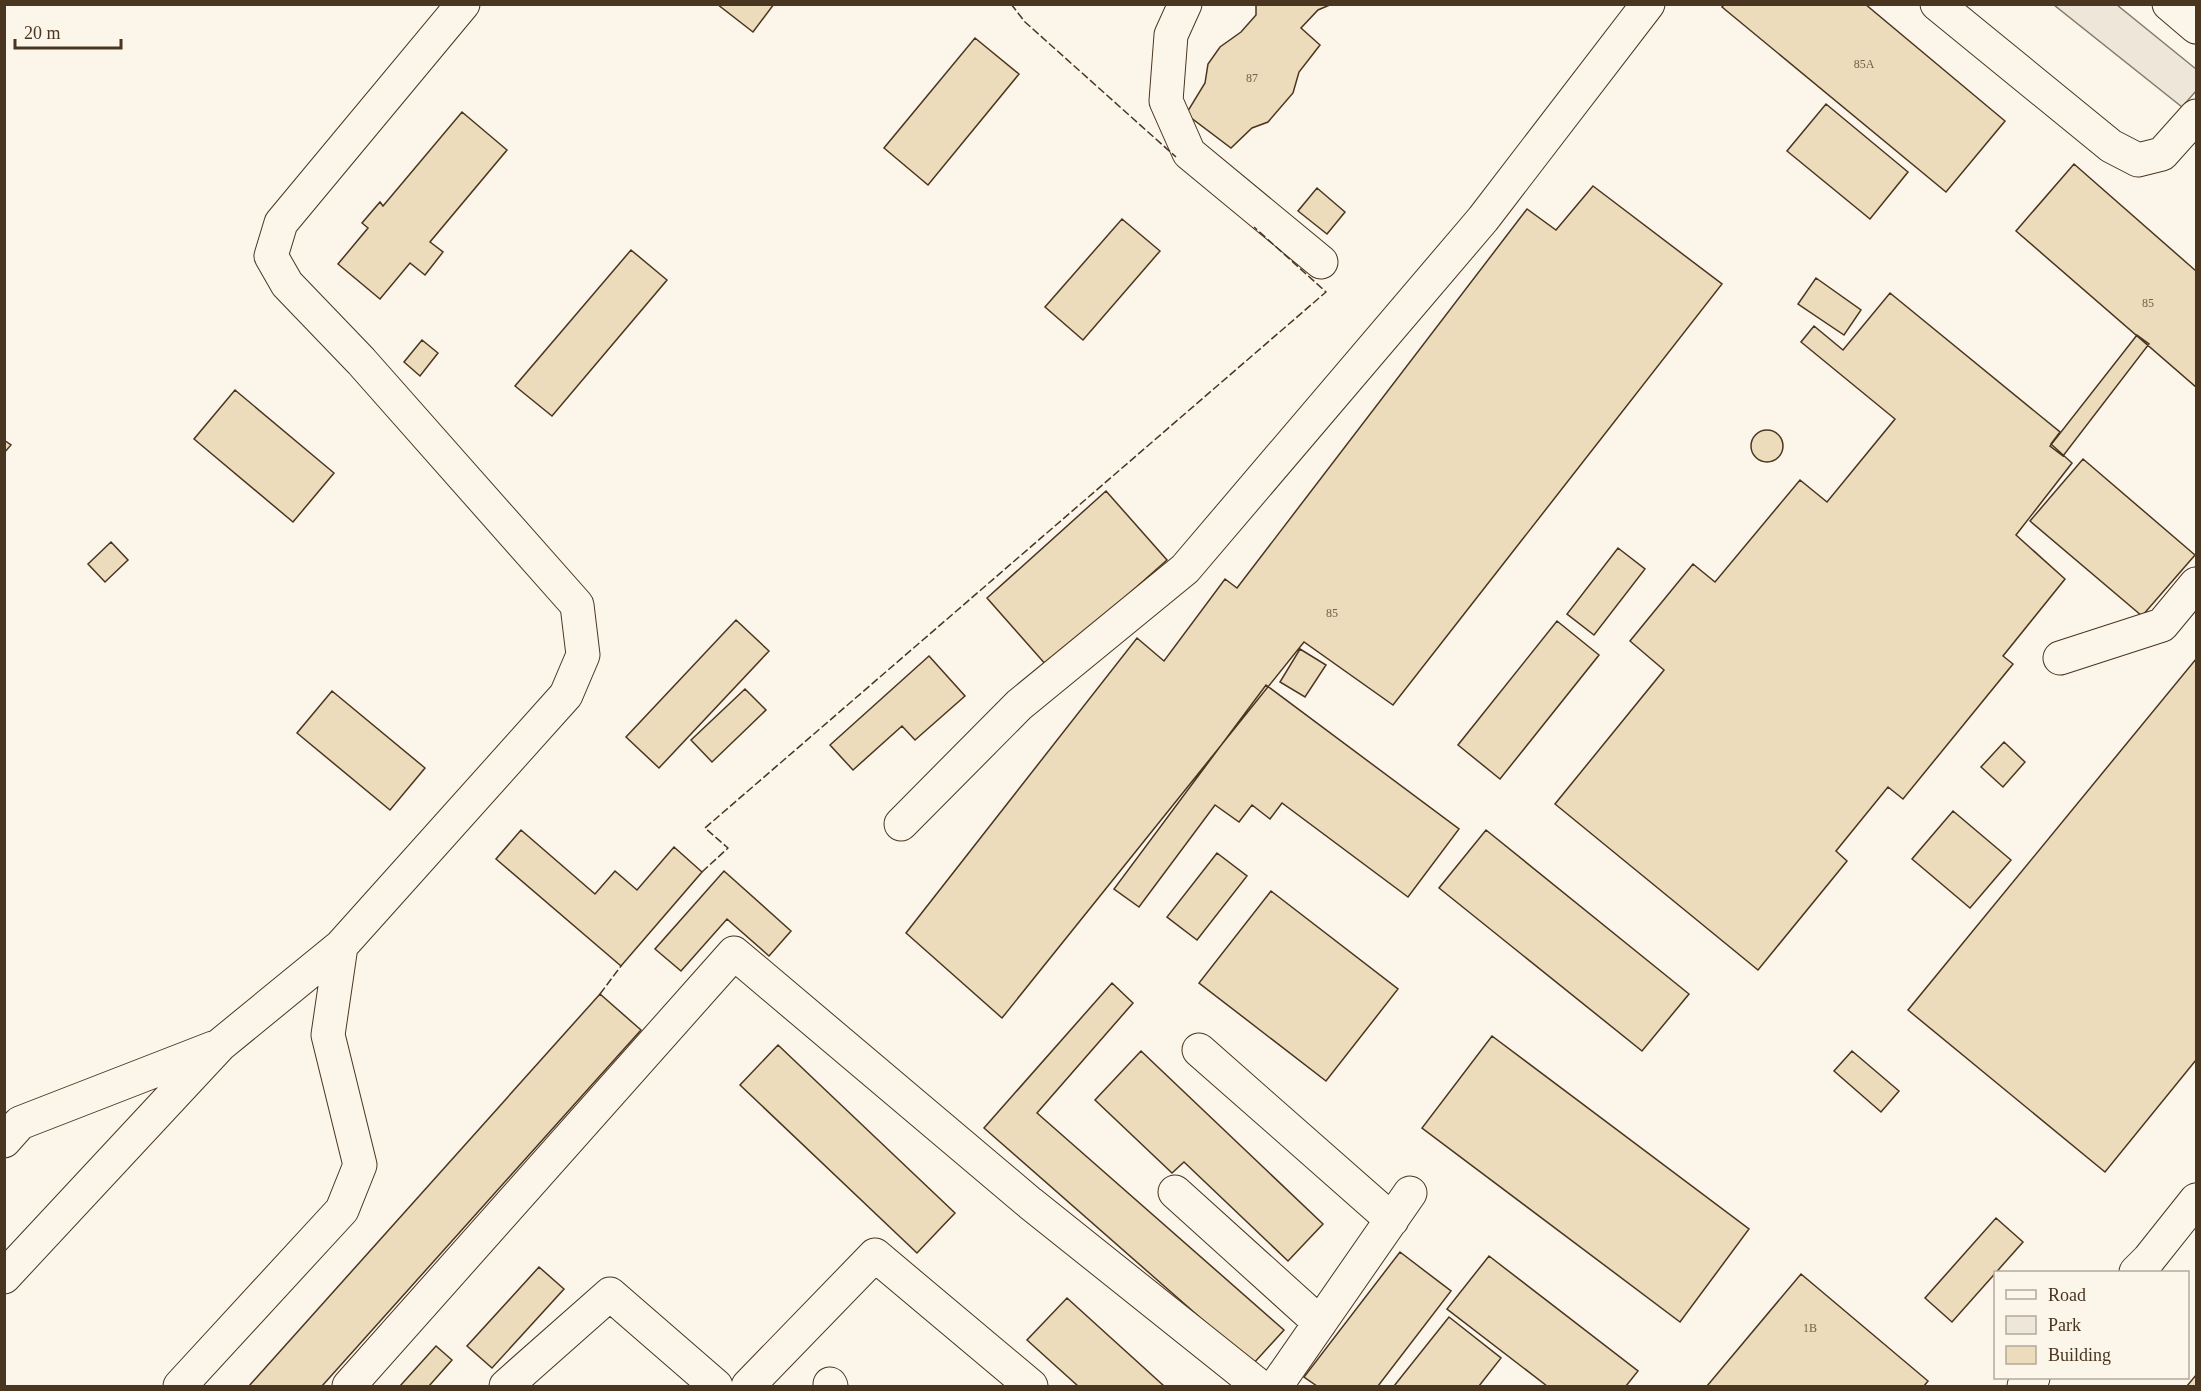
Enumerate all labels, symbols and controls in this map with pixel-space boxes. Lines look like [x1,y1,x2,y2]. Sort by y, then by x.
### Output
scale bar [15,12,122,50]
text: 20 m [24,23,61,43]
house number: 85А [1854,57,1875,71]
house number: 87 [1246,71,1258,85]
house number: 85 [2142,296,2154,310]
house number: 85 [1326,606,1338,620]
legend [1994,1271,2189,1379]
text: Road [2048,1285,2086,1305]
text: Park [2048,1315,2081,1335]
house number: 1В [1803,1321,1817,1335]
text: Building [2048,1345,2111,1365]

